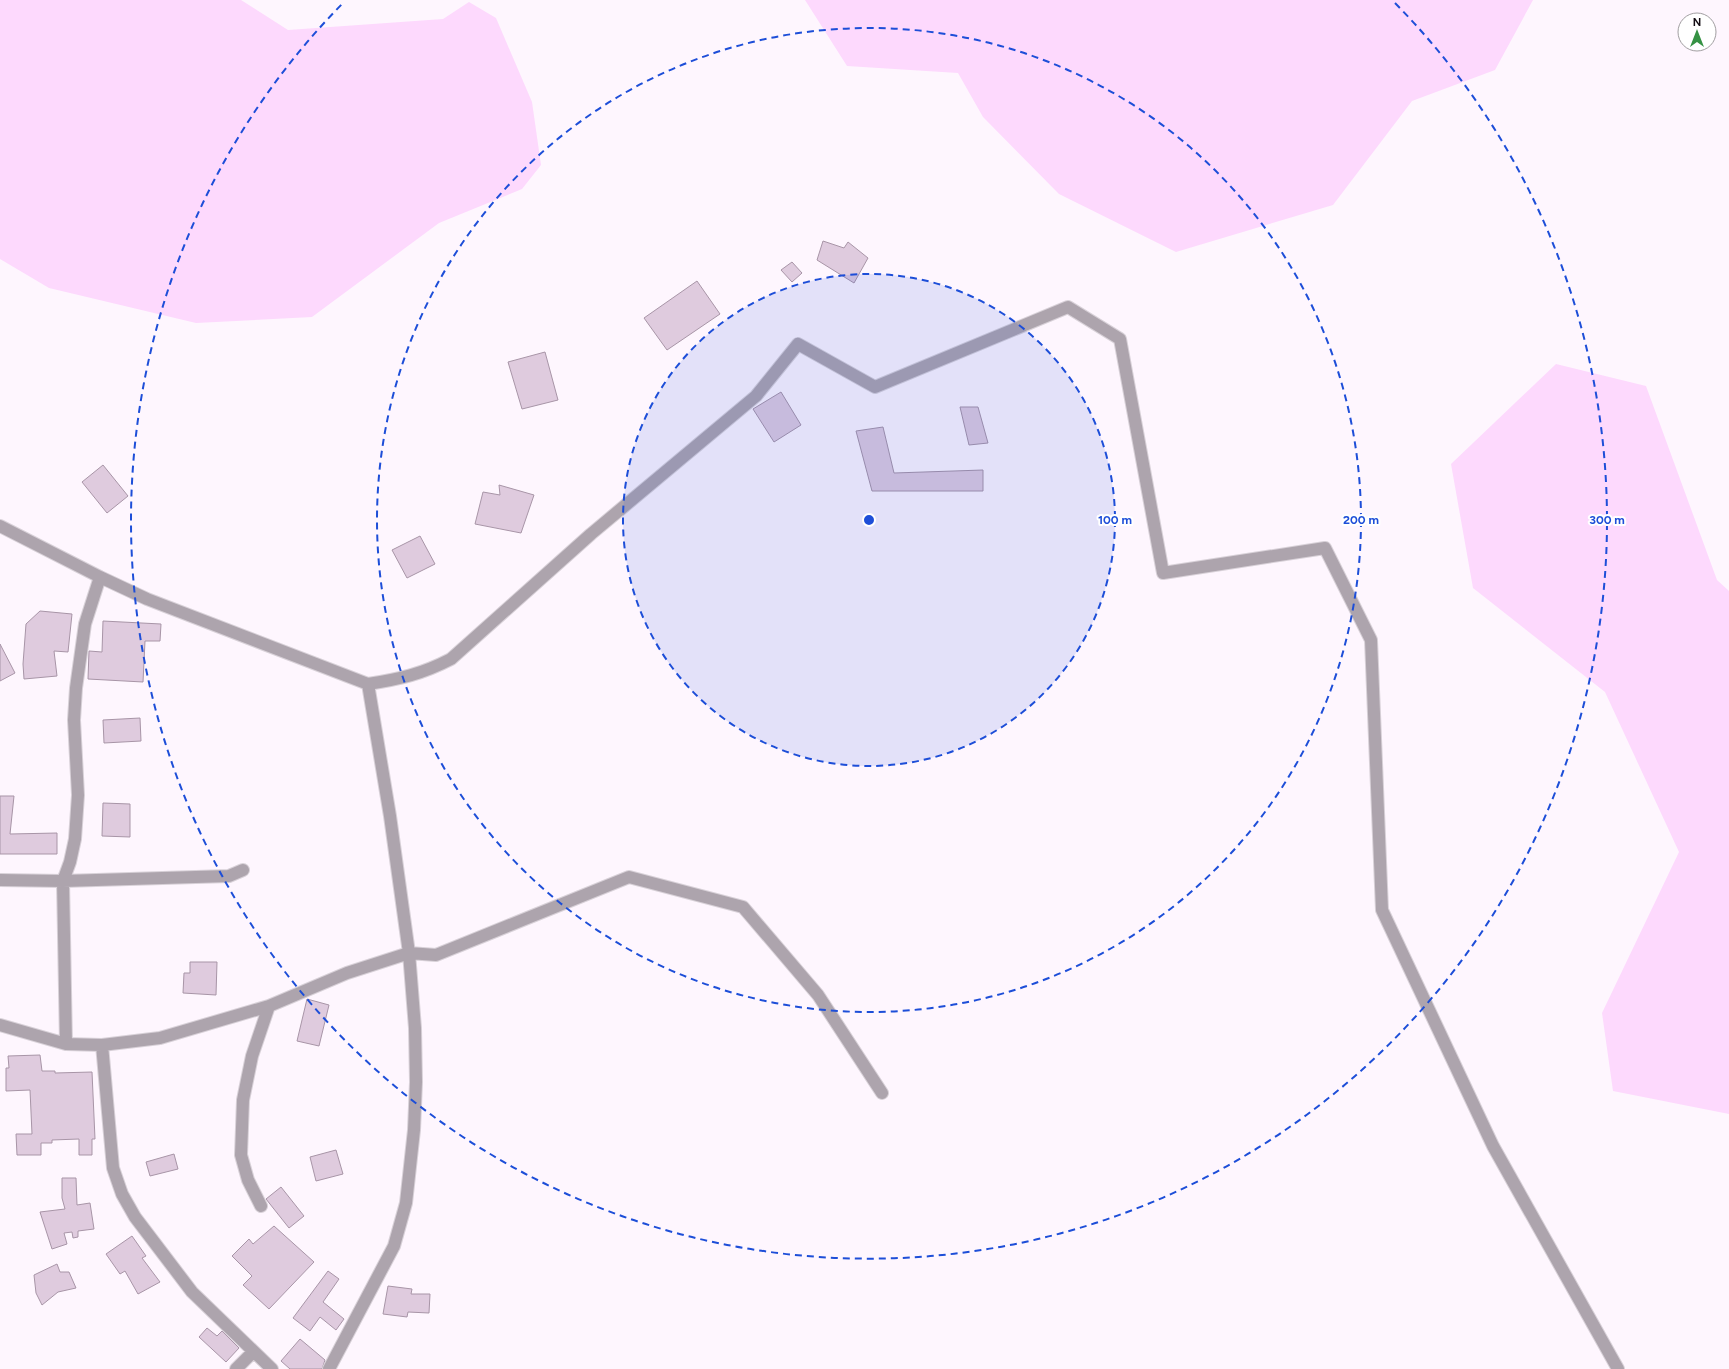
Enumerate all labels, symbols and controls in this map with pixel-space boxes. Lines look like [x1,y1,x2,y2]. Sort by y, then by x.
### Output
north arrow [1677,12,1717,52]
text: N [1693,16,1701,29]
centre of rings [862,513,876,527]
text: 100 m [1098,513,1132,527]
text: 200 m [1343,513,1379,527]
text: 300 m [1589,513,1625,527]

